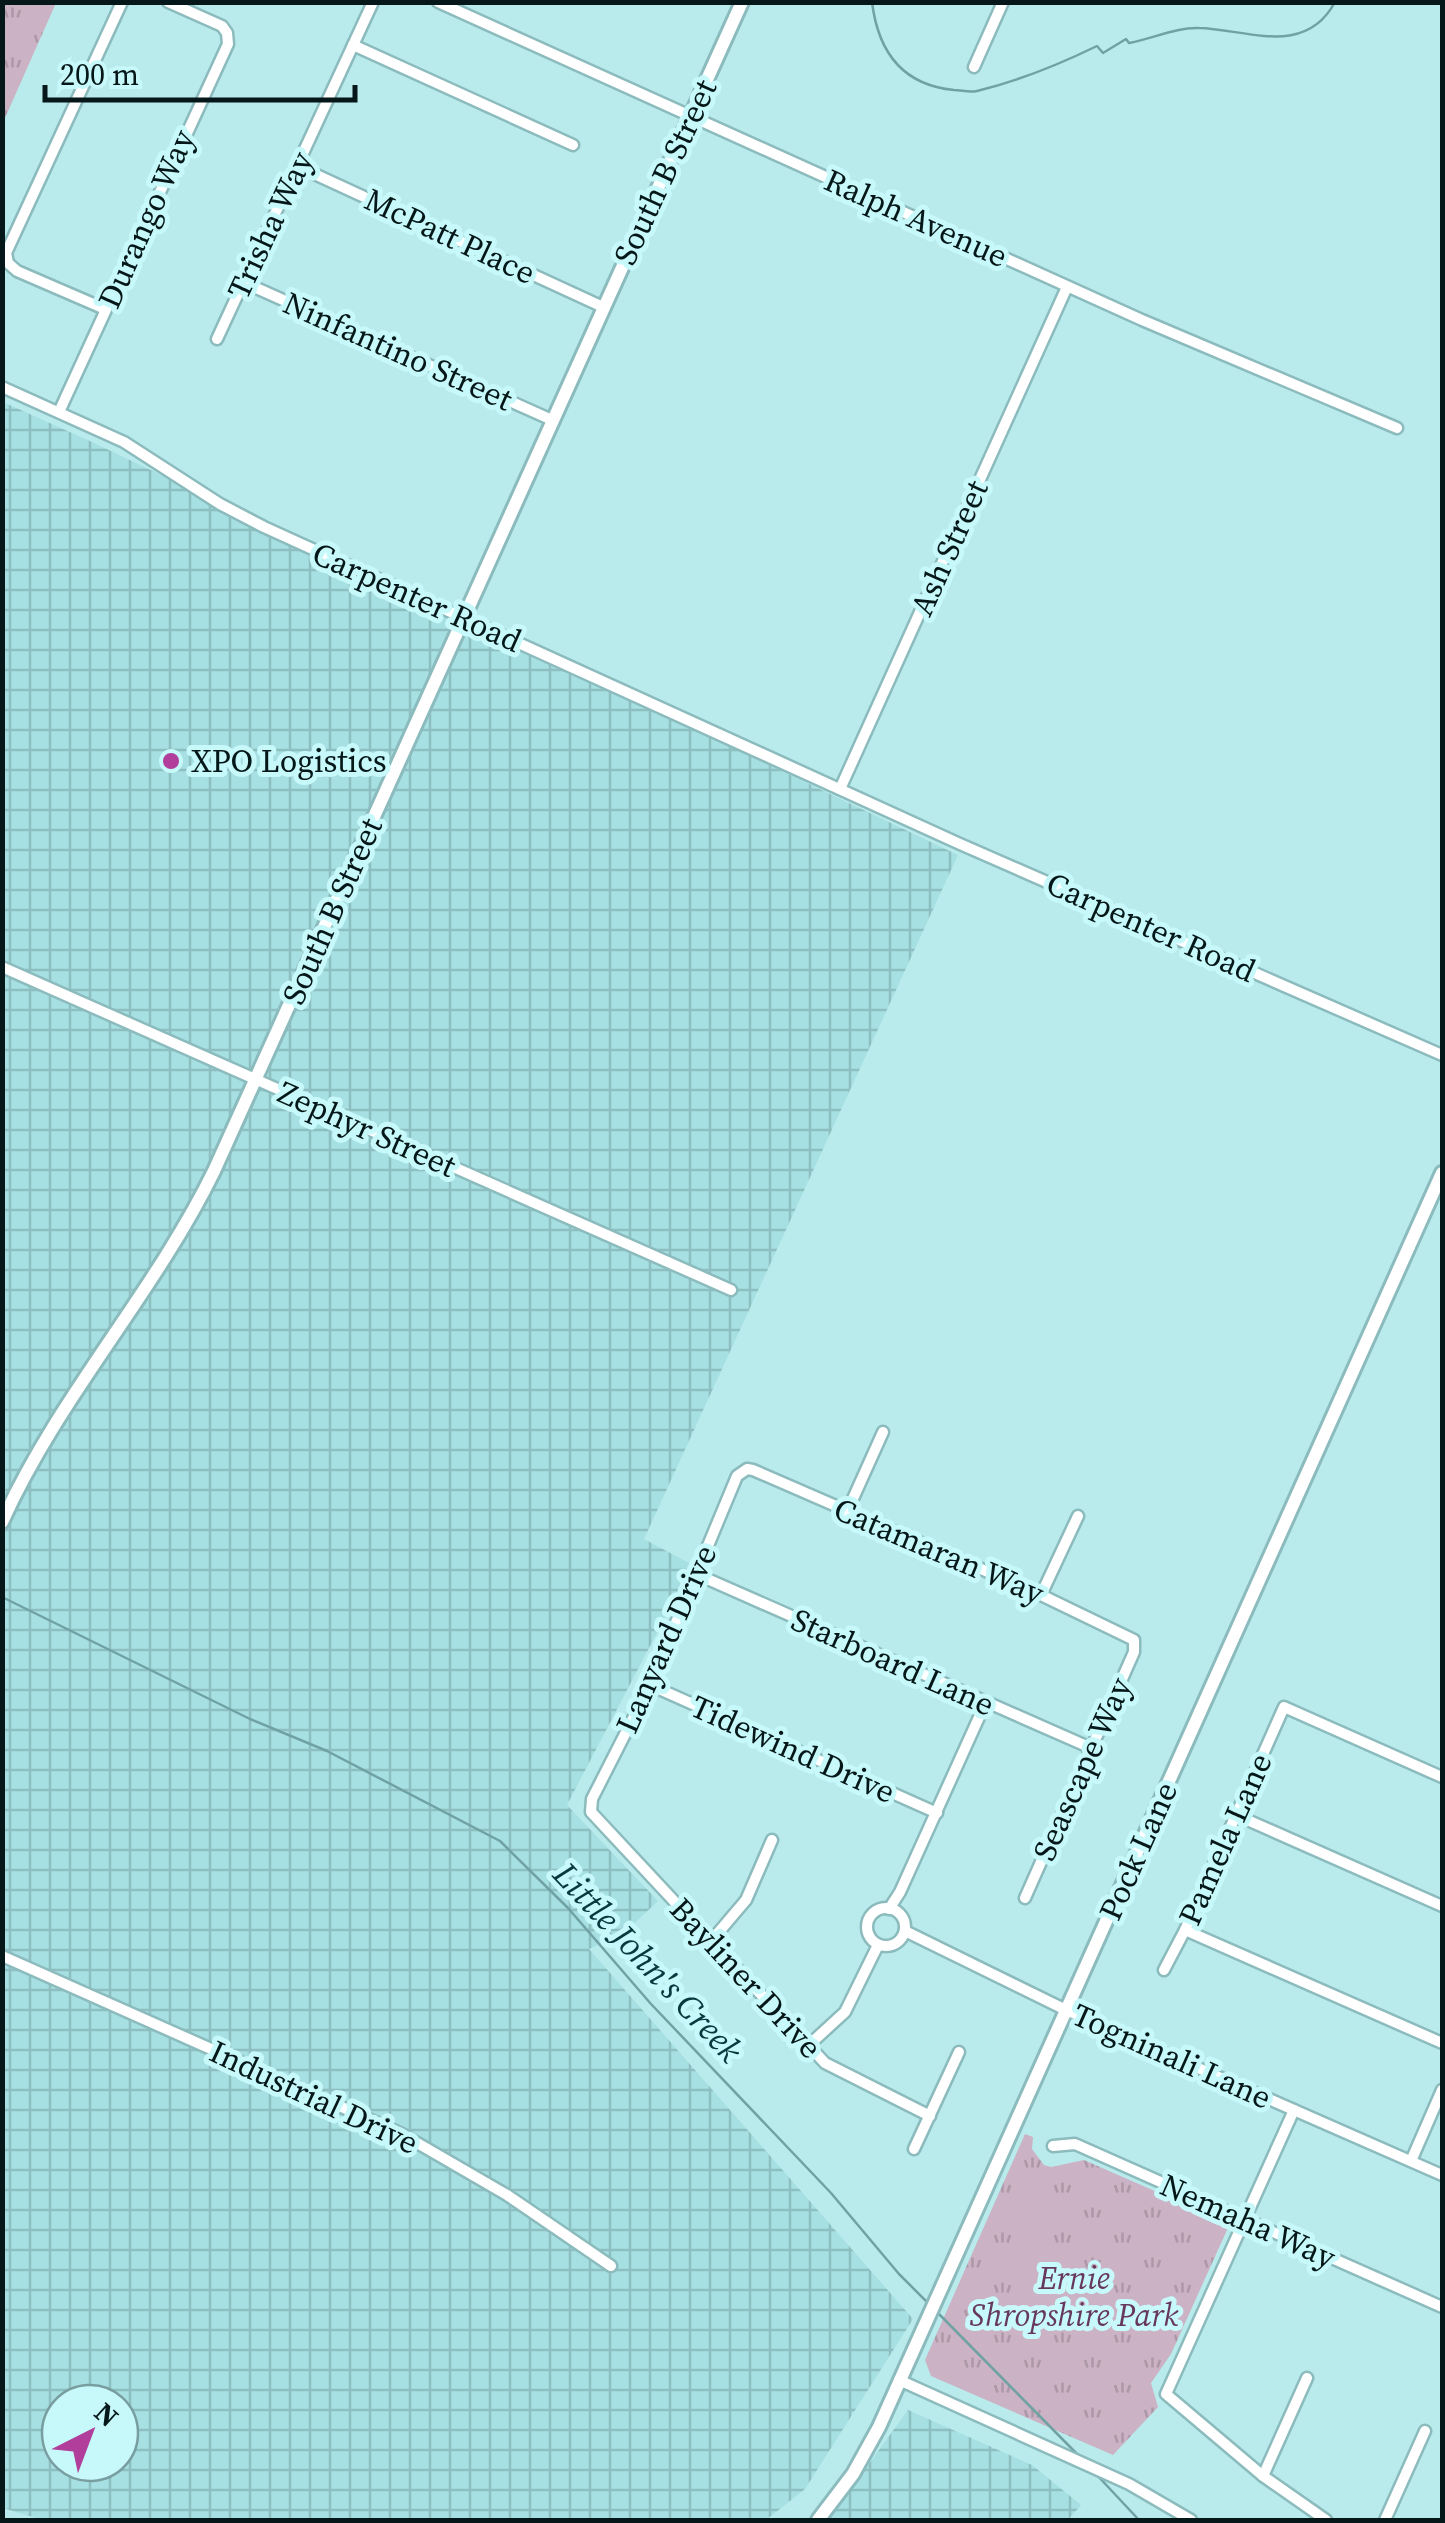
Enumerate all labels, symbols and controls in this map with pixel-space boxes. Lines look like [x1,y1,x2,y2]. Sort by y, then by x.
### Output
scale bar [45,40,355,102]
text: 200 m [60,54,139,95]
street label: South B Street [603,72,727,272]
street label: Durango Way [87,122,205,315]
street label: Trisha Way [217,144,324,306]
street label: Ralph Avenue [817,158,1015,278]
street label: McPatt Place [358,177,542,295]
street label: Ninfantino Street [277,281,520,421]
street label: Ash Street [900,473,999,623]
street label: Carpenter Road [306,531,528,663]
place label: XPO Logistics [191,739,387,783]
marker: XPO Logistics [160,750,182,772]
street label: South B Street [271,810,393,1011]
street label: Carpenter Road [1040,861,1262,993]
street label: Zephyr Street [271,1070,463,1188]
street label: Catamaran Way [827,1487,1051,1615]
street label: Lanyard Drive [605,1538,727,1740]
street label: Starboard Lane [785,1598,1001,1726]
street label: Seascape Way [1022,1670,1142,1868]
street label: Tidewind Drive [684,1684,902,1814]
street label: Pamela Lane [1168,1746,1282,1932]
street label: Pock Lane [1088,1775,1188,1927]
water label: Little John's Creek [542,1851,754,2073]
street label: Bayliner Drive [660,1888,832,2068]
street label: Togninali Lane [1066,1993,1278,2119]
street label: Industrial Drive [202,2029,426,2165]
street label: Nemaha Way [1153,2163,1343,2279]
park label: Ernie Shropshire Park [970,2256,1179,2337]
north arrow [40,2383,140,2483]
text: N [86,2393,127,2435]

